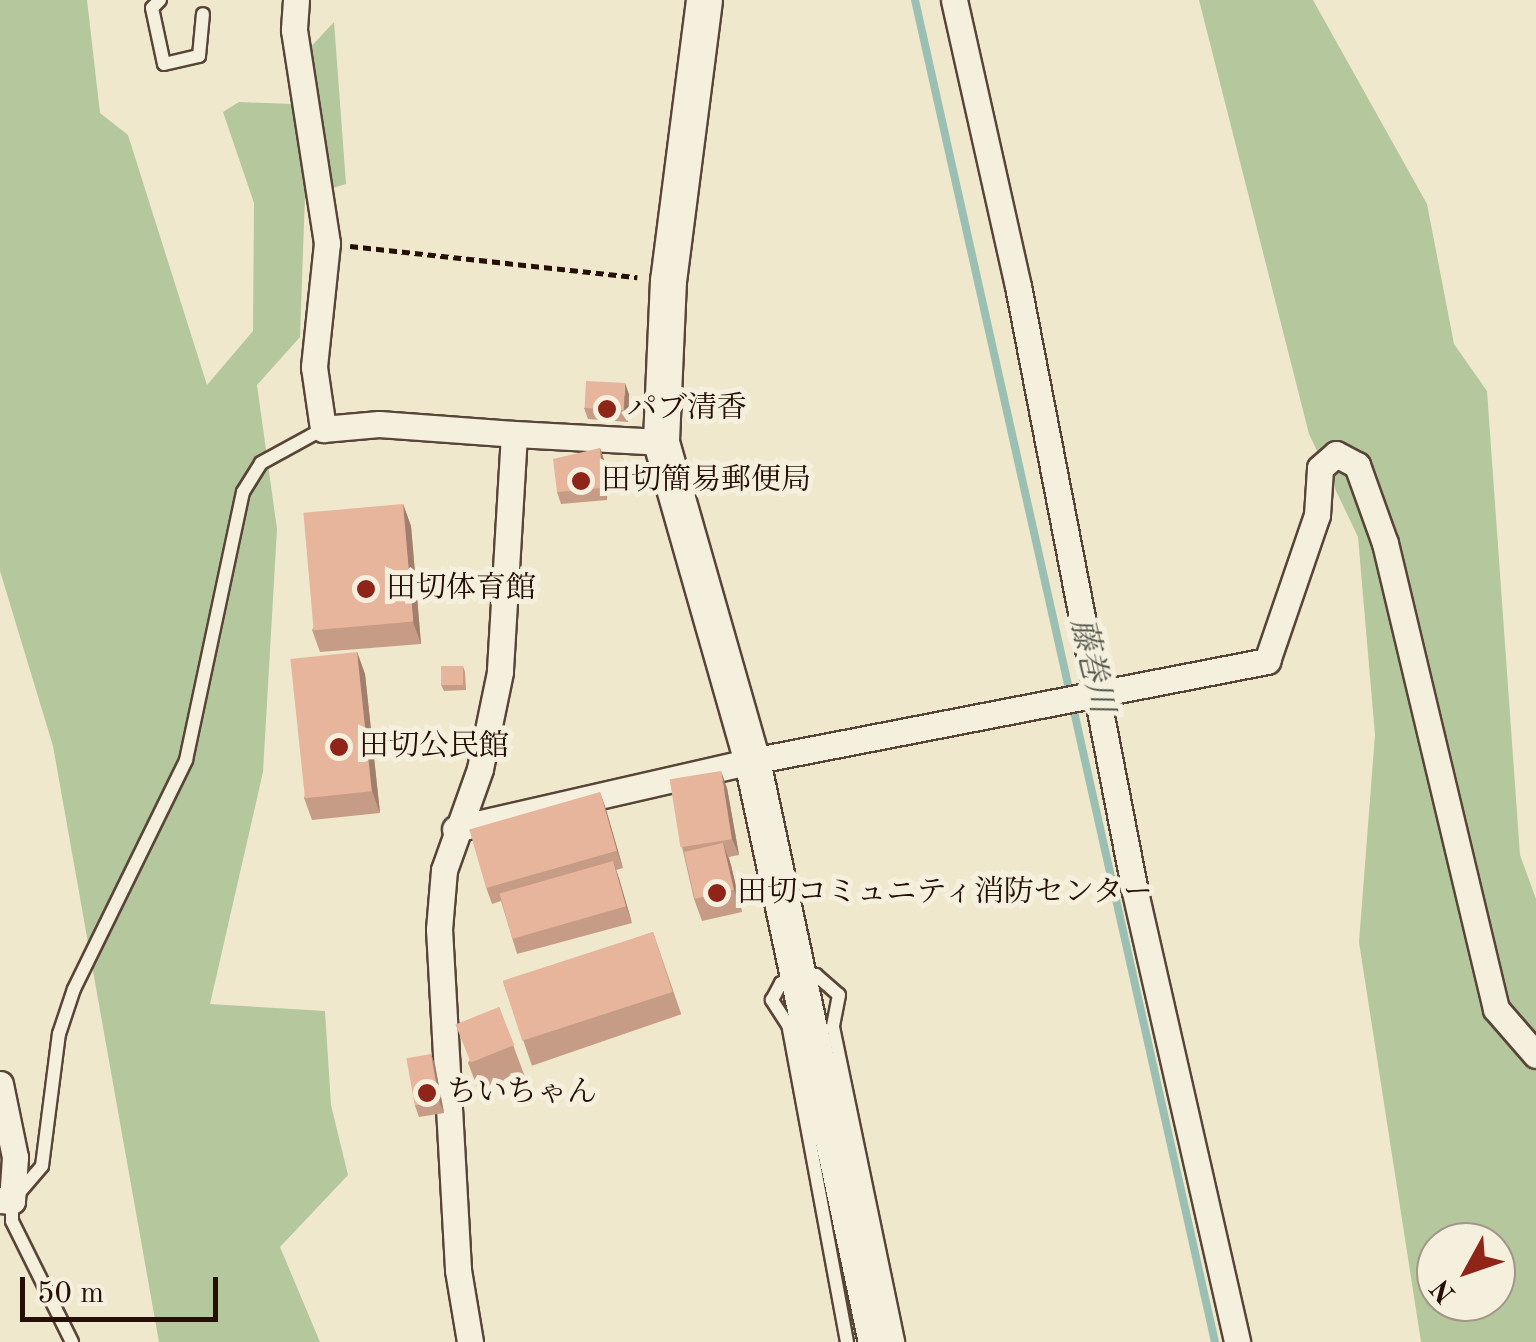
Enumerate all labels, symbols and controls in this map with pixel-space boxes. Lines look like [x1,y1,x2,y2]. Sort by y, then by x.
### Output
place label: パブ清香 [627,391,747,427]
marker: パブ清香 [596,398,618,420]
place label: 田切簡易郵便局 [601,463,811,499]
marker: 田切簡易郵便局 [570,470,592,492]
place label: 田切体育館 [386,571,536,607]
marker: 田切体育館 [355,578,377,600]
water label: 藤巻川 [1060,615,1120,717]
place label: 田切公民館 [359,729,509,765]
marker: 田切公民館 [328,736,350,758]
place label: 田切コミュニティ消防センター [737,875,1157,911]
marker: 田切コミュニティ消防センター [706,882,728,904]
place label: ちいちゃん [447,1075,597,1111]
marker: ちいちゃん [416,1082,438,1104]
north arrow [1416,1222,1516,1322]
scale bar [25,1257,222,1319]
text: N [1427,1273,1462,1307]
text: 50 m [37,1279,104,1309]

